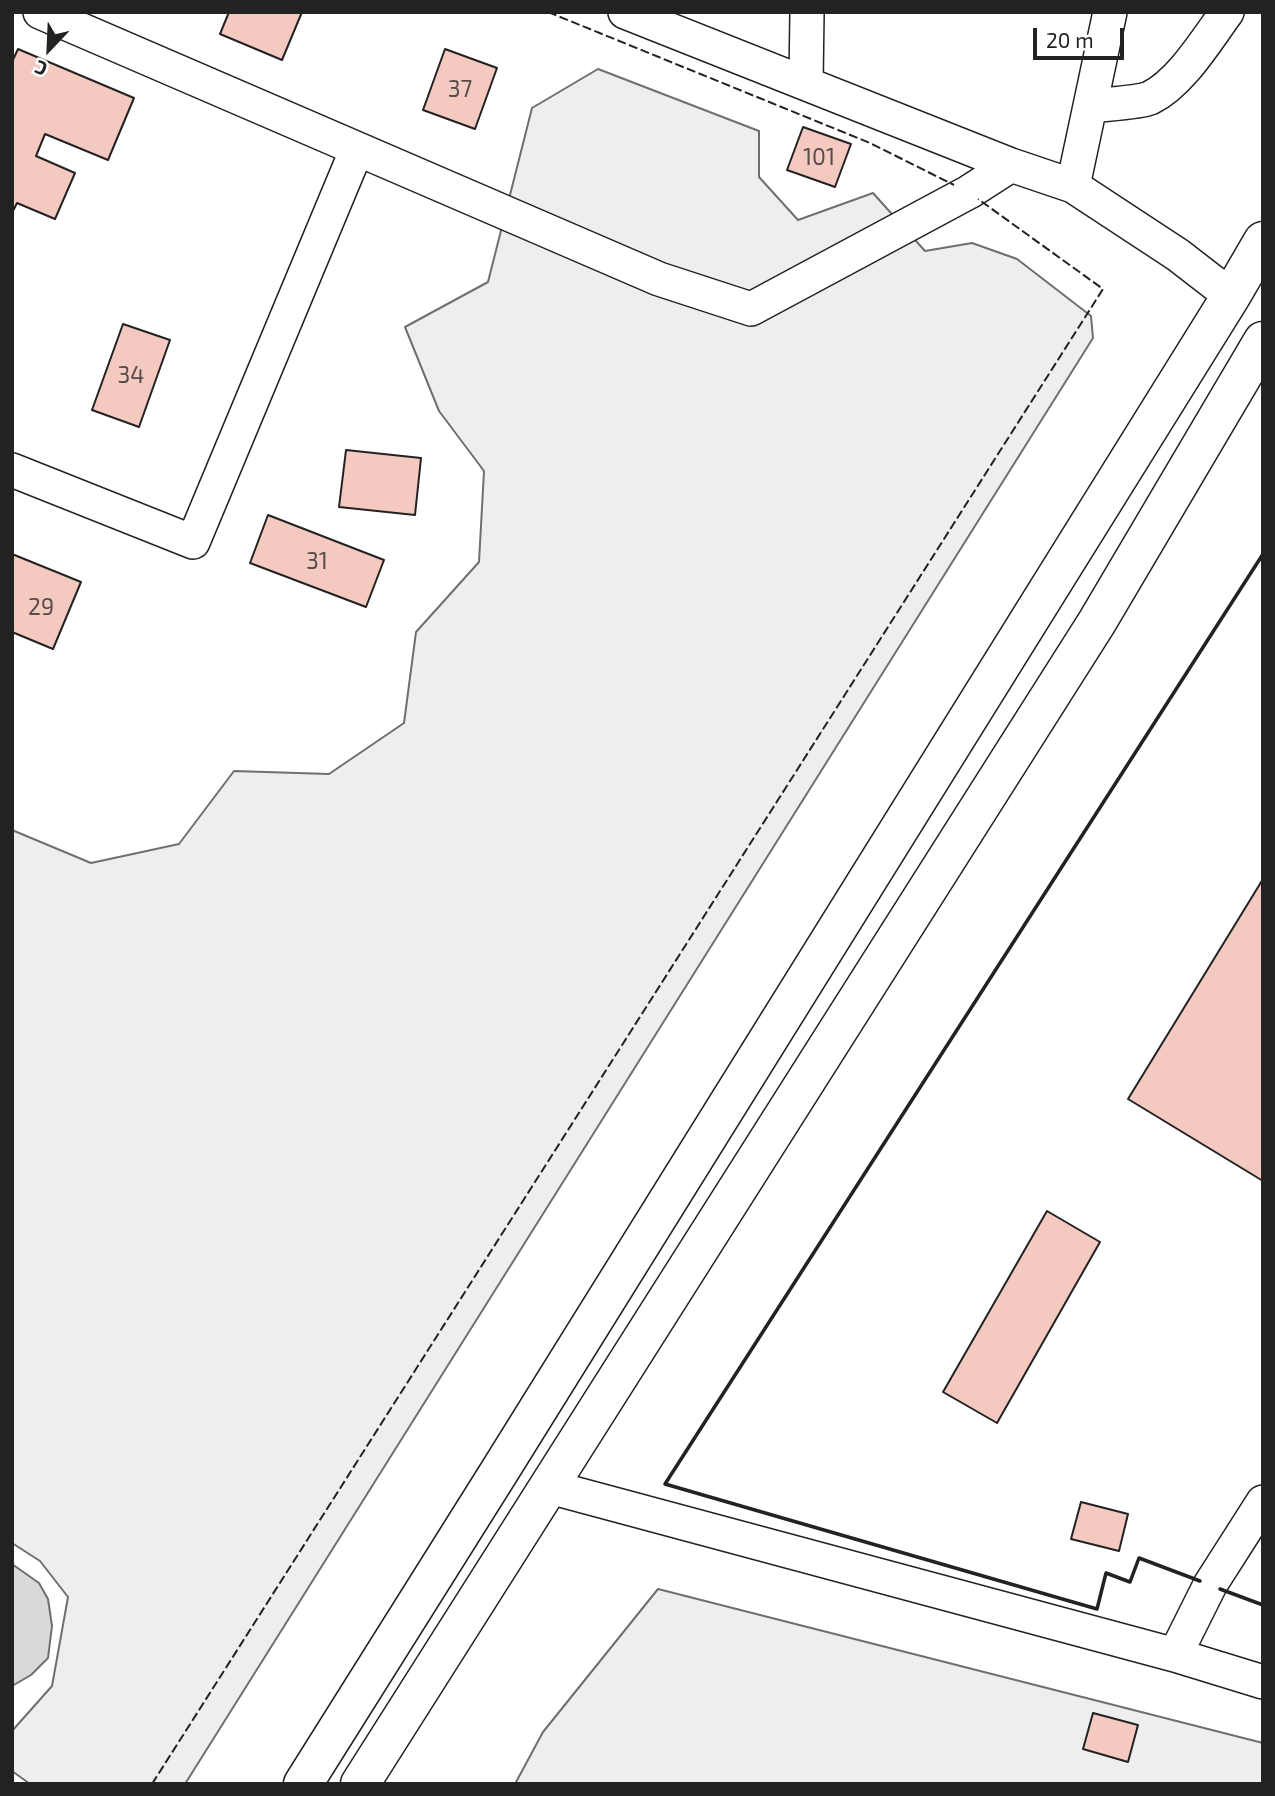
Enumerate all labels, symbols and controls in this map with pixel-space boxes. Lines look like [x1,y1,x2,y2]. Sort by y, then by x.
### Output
north arrow [14,14,84,84]
scale bar [1037,14,1128,58]
text: 20 m [1046,27,1094,52]
text: С [31,56,50,82]
house number: 37 [448,75,472,103]
house number: 101 [803,143,835,171]
house number: 34 [118,361,144,389]
house number: 31 [306,547,328,575]
house number: 29 [28,593,54,621]

